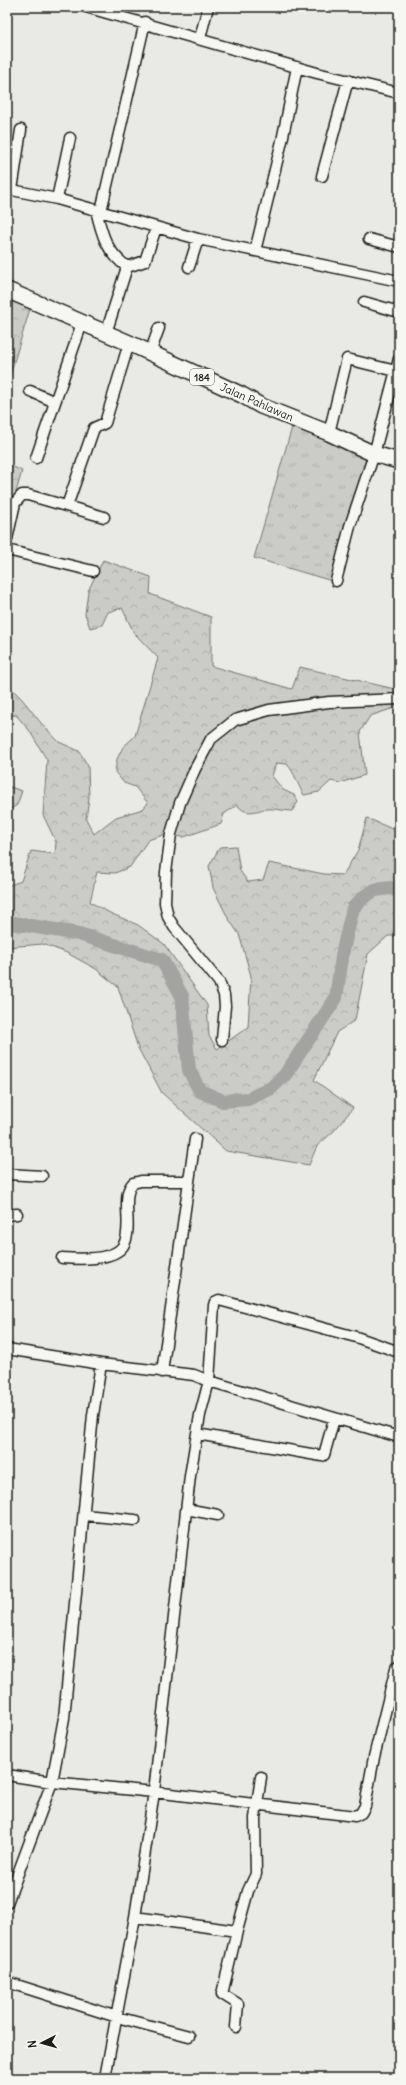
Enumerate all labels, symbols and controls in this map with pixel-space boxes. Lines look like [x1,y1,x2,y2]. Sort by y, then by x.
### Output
road number: 184 [190,369,214,385]
street label: Jalan Pahlawan [218,380,296,424]
north arrow [22,2023,62,2063]
text: N [25,2040,39,2049]

